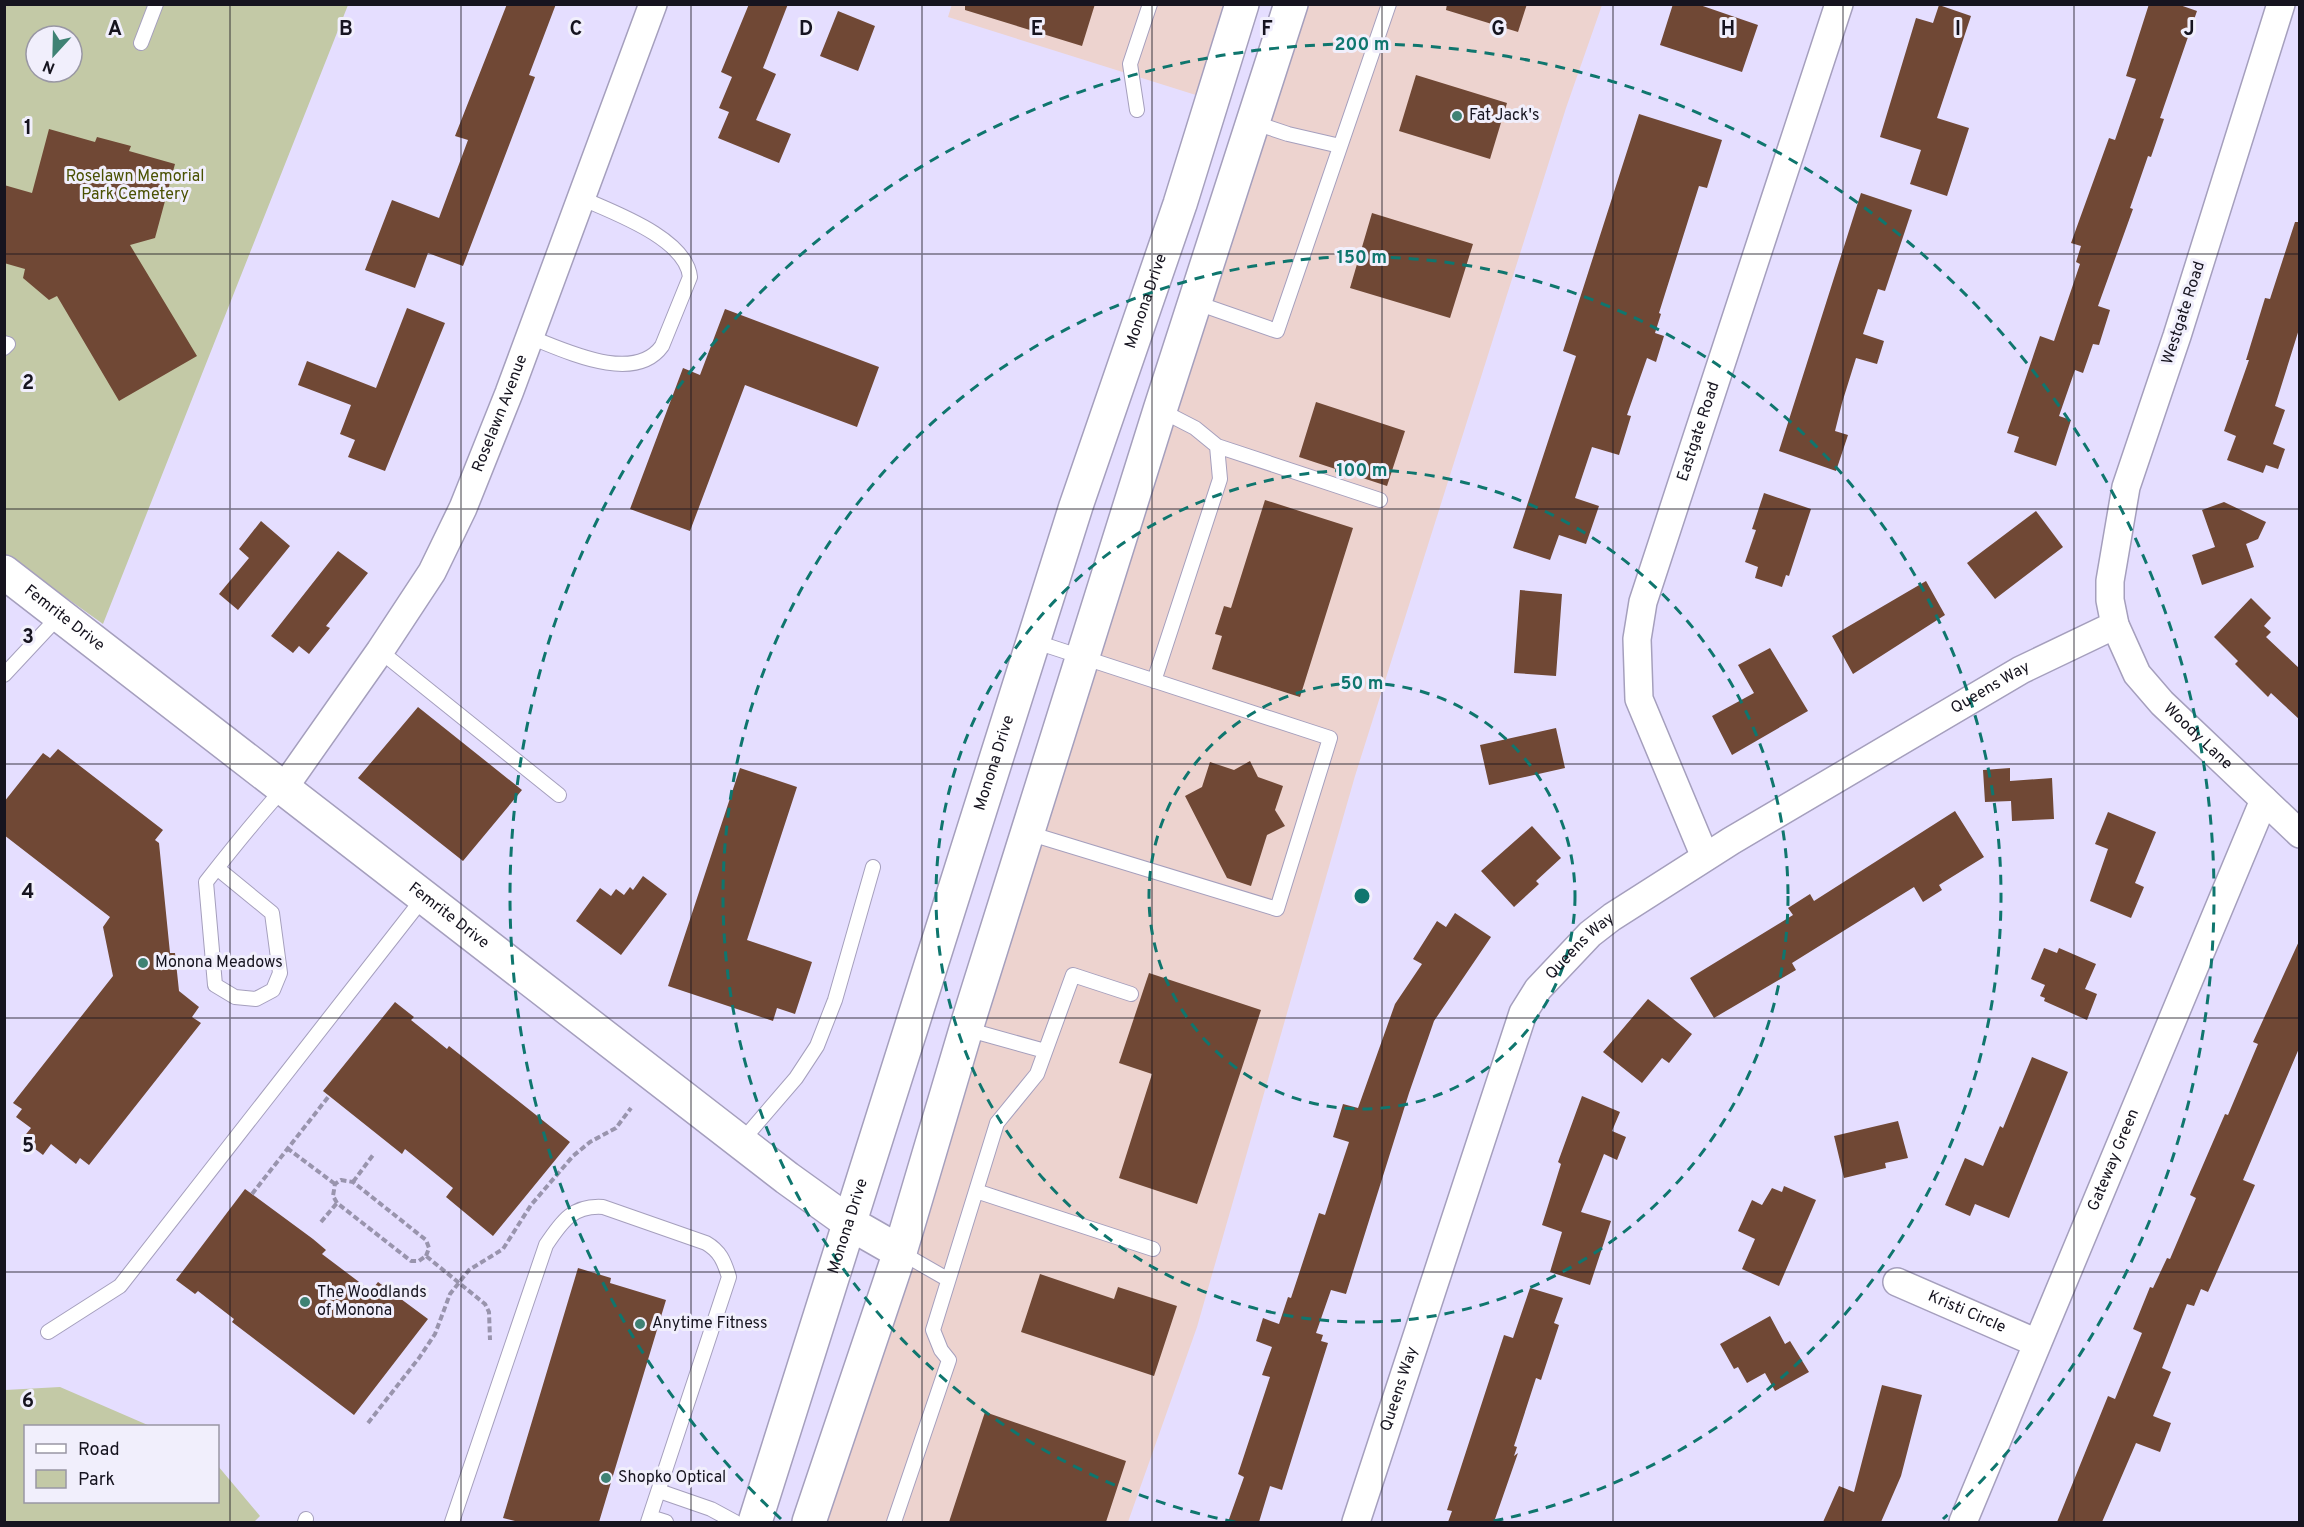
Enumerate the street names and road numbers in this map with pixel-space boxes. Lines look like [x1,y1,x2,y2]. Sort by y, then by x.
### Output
street label: Monona Drive [1121,251,1172,351]
street label: Westgate Road [2158,259,2210,367]
street label: Roselawn Avenue [468,352,532,475]
street label: Eastgate Road [1673,379,1725,484]
street label: Femrite Drive [20,581,108,656]
street label: Queens Way [1947,657,2033,719]
street label: Woody Lane [2159,699,2236,774]
street label: Monona Drive [970,713,1019,813]
street label: Femrite Drive [404,878,493,953]
street label: Queens Way [1542,909,1619,984]
street label: Gateway Green [2084,1106,2144,1214]
street label: Monona Drive [824,1176,873,1277]
street label: Kristi Circle [1925,1287,2009,1338]
street label: Queens Way [1376,1344,1423,1434]

